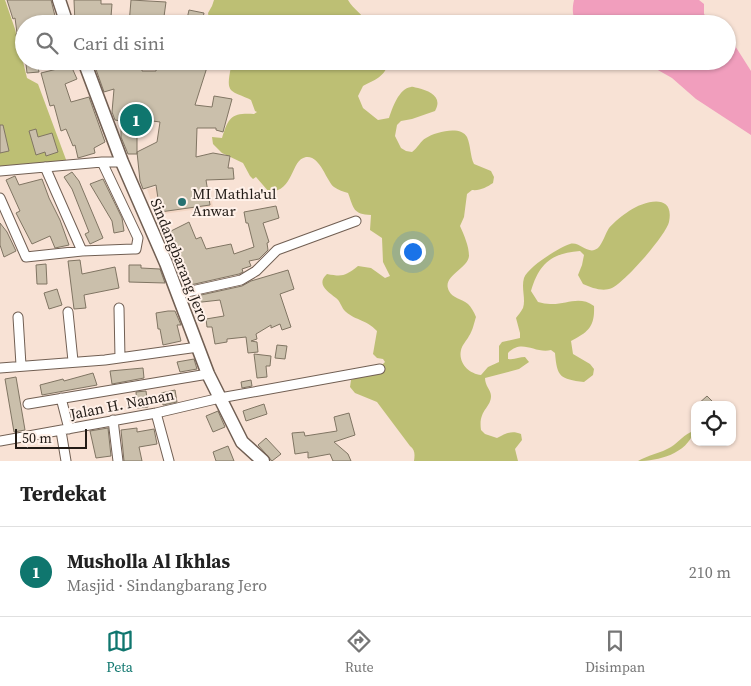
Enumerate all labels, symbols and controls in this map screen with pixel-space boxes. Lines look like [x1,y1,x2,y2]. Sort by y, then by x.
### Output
search box [15,15,736,70]
icon: search [33,29,61,57]
text: Cari di sini [73,30,165,56]
pin: 1 [120,101,152,139]
place label: MI Mathla'ul Anwar [192,183,277,221]
street label: Sindangbarang Jero [146,195,214,325]
marker: MI Mathla'ul Anwar [176,196,188,208]
your location [400,239,426,265]
street label: Jalan H. Naman [67,384,176,425]
map controls [691,401,736,446]
button: locate [691,401,736,446]
scale bar [15,426,88,449]
text: 50 m [22,428,52,448]
text: Terdekat [20,479,106,508]
text: Musholla Al Ikhlas [67,548,230,574]
text: 1 [32,561,40,583]
text: 210 m [689,561,731,583]
text: Masjid · Sindangbarang Jero [67,574,267,596]
tab: Peta [106,627,134,677]
tab: Rute [345,627,374,677]
tab: Disimpan [585,627,645,677]

